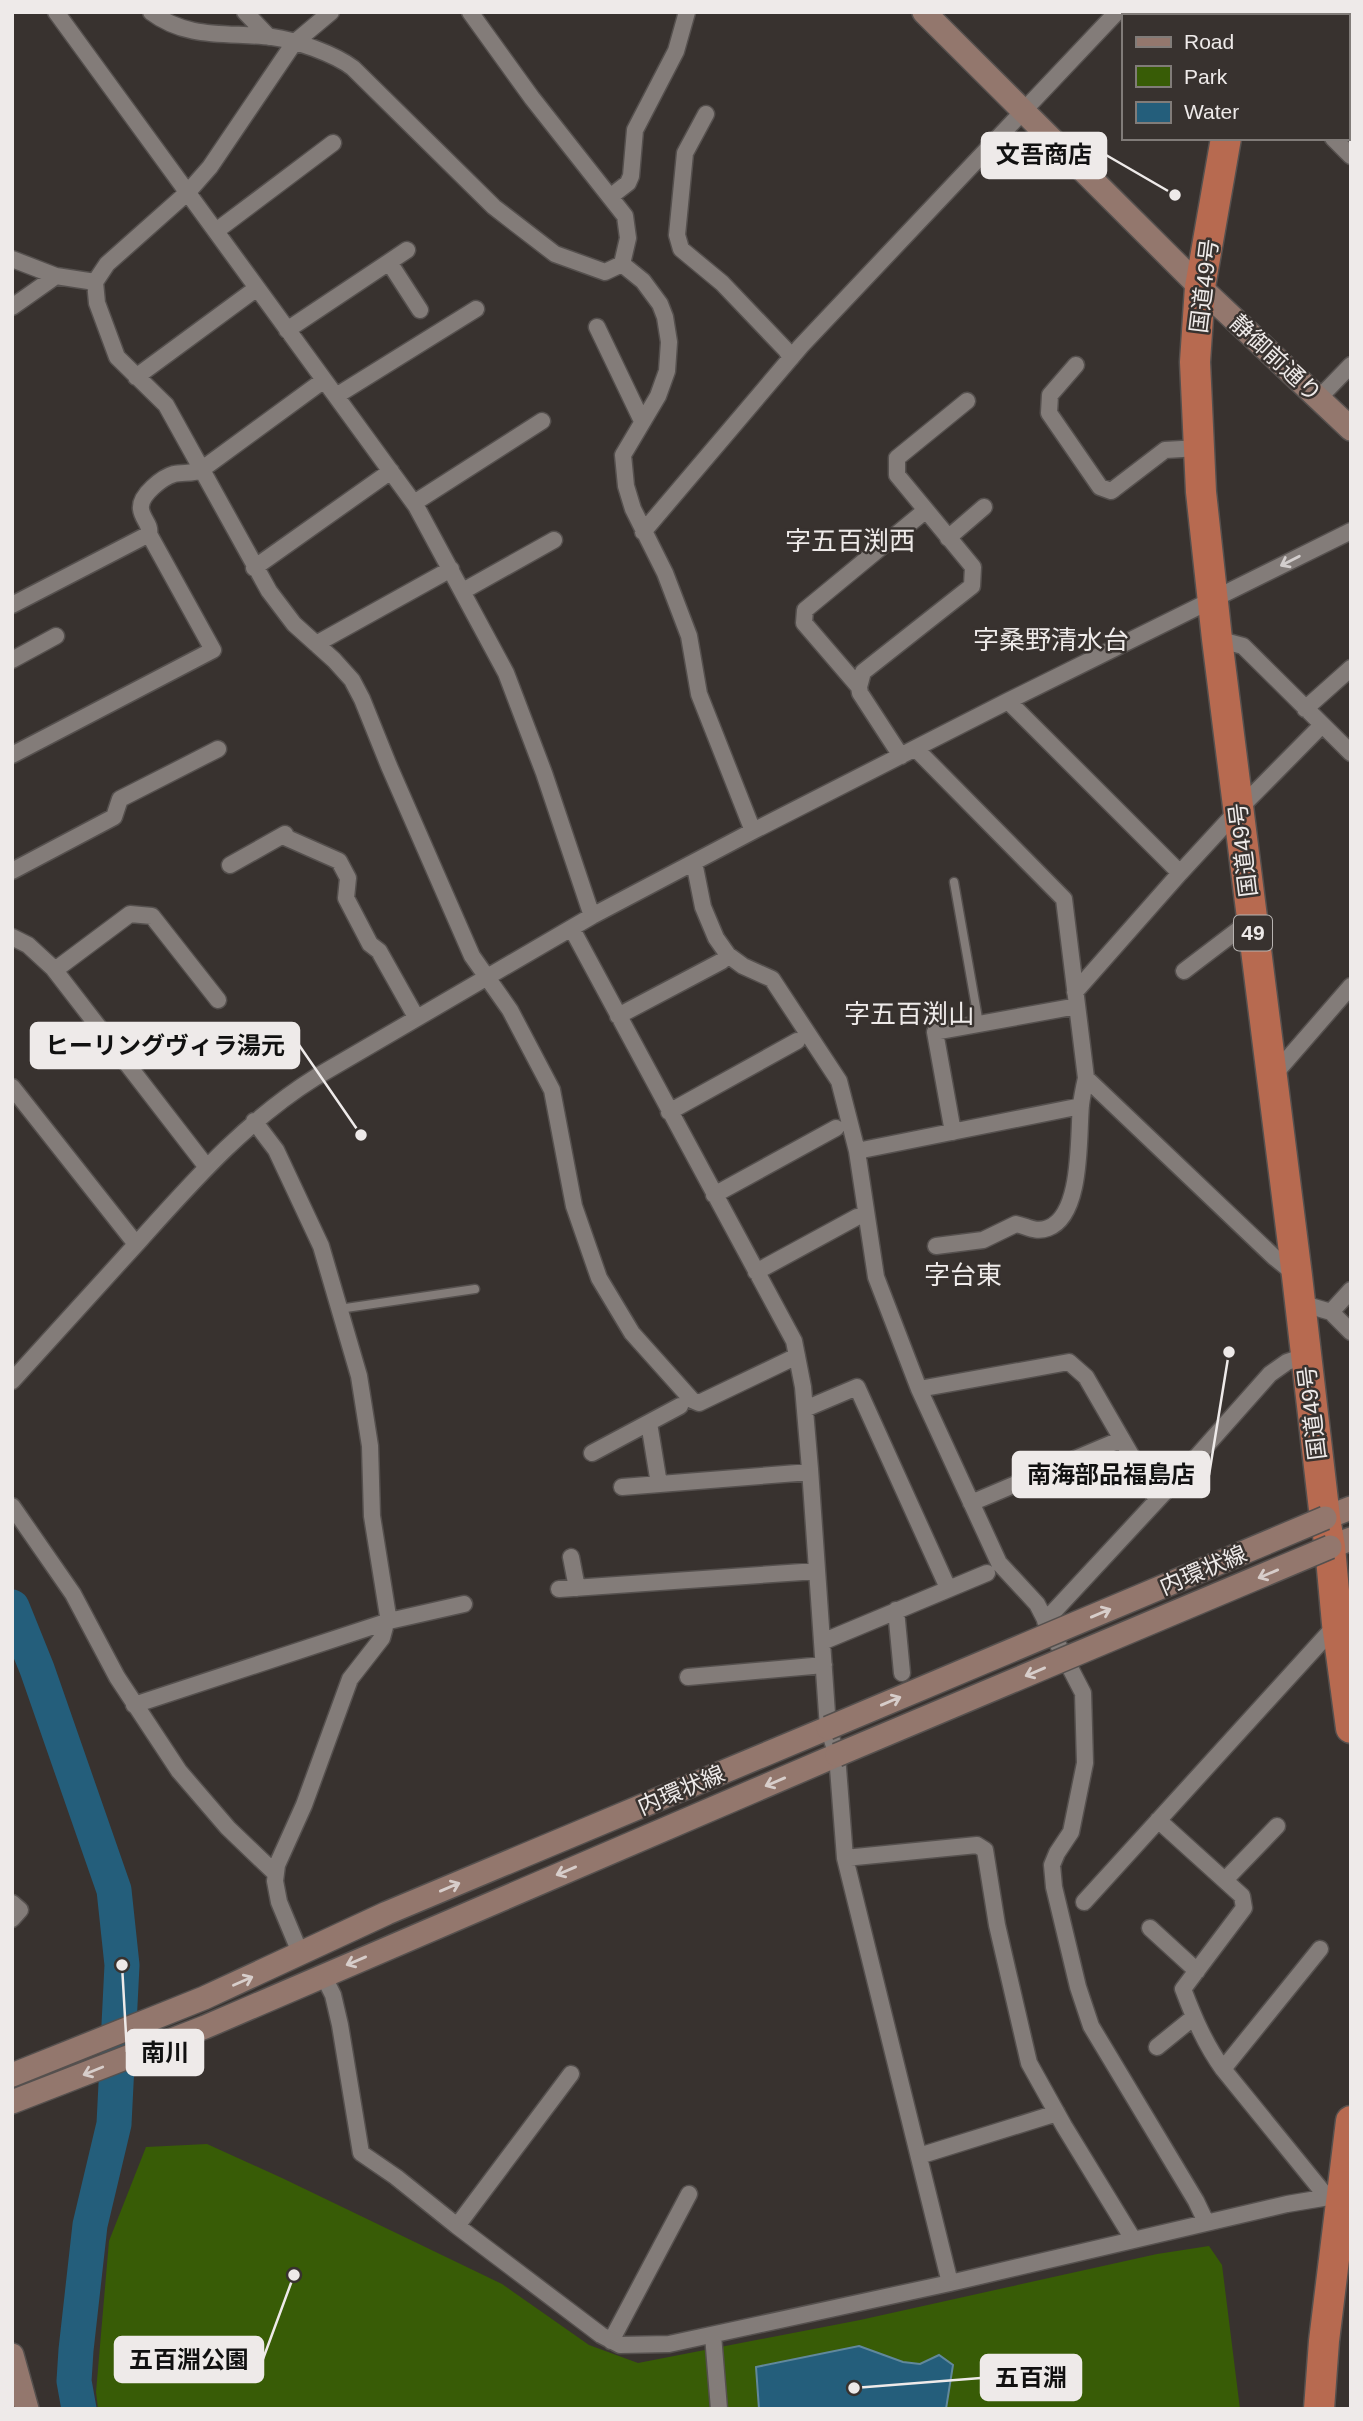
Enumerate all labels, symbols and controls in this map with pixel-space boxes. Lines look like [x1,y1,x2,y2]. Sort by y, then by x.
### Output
legend [1122,14,1349,140]
text: Road [1184,30,1234,53]
text: Park [1184,65,1228,88]
text: Water [1184,100,1239,123]
callout: 文吾商店 [982,133,1106,178]
text: 文吾商店 [996,141,1092,168]
street label: 国道49号 [1185,237,1223,335]
street label: 静御前通り [1225,309,1327,407]
district label: 字五百渕西 [785,526,915,556]
one-way arrow [1280,555,1301,569]
district label: 字桑野清水台 [973,625,1129,655]
street label: 国道49号 [1224,801,1262,899]
road number: 49 [1234,916,1272,950]
district label: 字五百渕山 [844,999,974,1029]
callout: ヒーリングヴィラ湯元 [31,1023,299,1068]
text: ヒーリングヴィラ湯元 [45,1032,285,1059]
district label: 字台東 [924,1260,1002,1290]
street label: 国道49号 [1293,1364,1331,1462]
callout: 南海部品福島店 [1013,1452,1209,1497]
text: 南海部品福島店 [1027,1461,1195,1488]
street label: 内環状線 [1156,1540,1250,1600]
one-way arrow [1257,1568,1279,1581]
one-way arrow [1090,1605,1111,1618]
one-way arrow [1025,1666,1047,1679]
one-way arrow [880,1694,902,1707]
street label: 内環状線 [634,1760,728,1820]
one-way arrow [764,1776,786,1789]
one-way arrow [555,1866,577,1879]
one-way arrow [439,1880,461,1893]
one-way arrow [346,1955,368,1968]
one-way arrow [232,1974,253,1987]
callout: 南川 [127,2030,203,2075]
text: 南川 [141,2039,189,2066]
one-way arrow [83,2066,105,2079]
callout: 五百淵公園 [115,2337,263,2382]
text: 五百淵公園 [129,2346,249,2373]
callout: 五百淵 [981,2355,1081,2400]
text: 五百淵 [995,2364,1067,2391]

